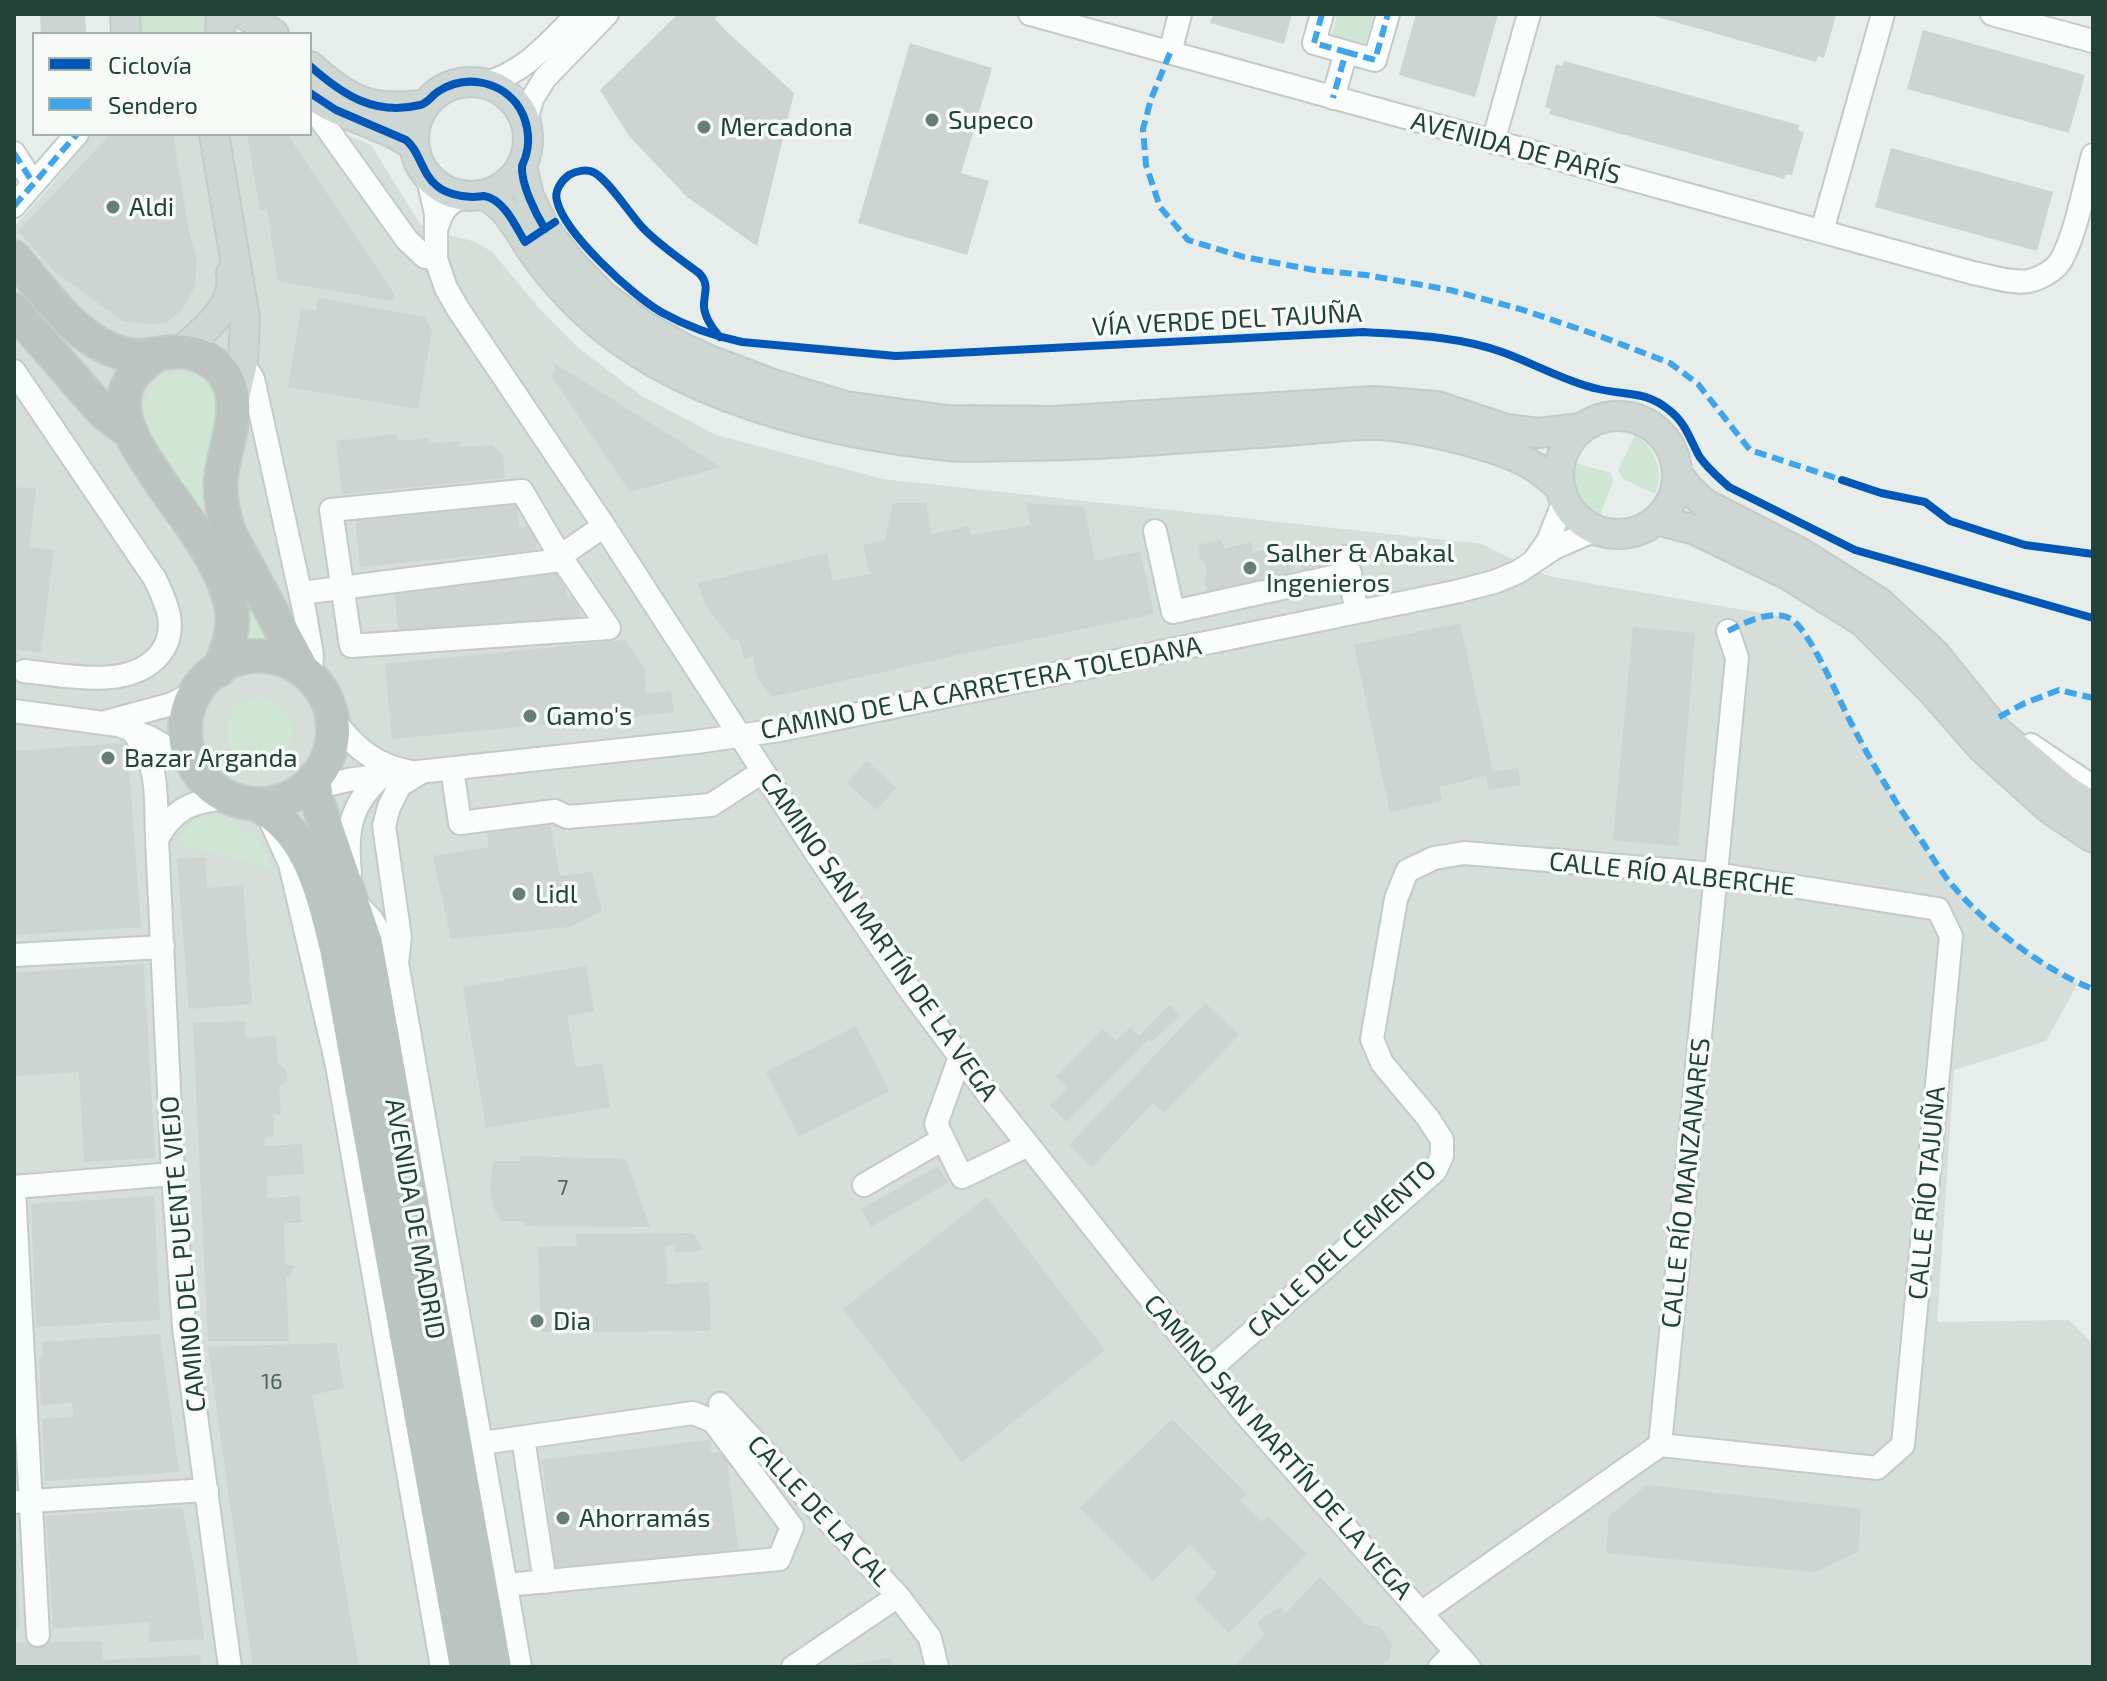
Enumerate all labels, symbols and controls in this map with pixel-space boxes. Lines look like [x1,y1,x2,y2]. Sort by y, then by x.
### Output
legend [32,32,312,136]
text: Ciclovía [108,50,192,79]
text: Sendero [108,90,198,119]
place label: Supeco [948,104,1034,136]
street label: AVENIDA DE PARÍS [1408,105,1624,191]
place label: Mercadona [720,111,853,143]
marker: Supeco [923,111,941,129]
marker: Mercadona [695,118,713,136]
place label: Aldi [129,191,174,223]
marker: Aldi [104,198,122,216]
street label: VÍA VERDE DEL TAJUÑA [1091,297,1363,343]
place label: Salher & Abakal Ingenieros [1266,537,1454,598]
marker: Salher & Abakal Ingenieros [1241,559,1259,577]
street label: CAMINO DE LA CARRETERA TOLEDANA [758,630,1204,746]
place label: Gamo's [546,700,632,732]
marker: Gamo's [521,707,539,725]
place label: Bazar Arganda [124,742,298,774]
marker: Bazar Arganda [99,749,117,767]
street label: CAMINO SAN MARTÍN DE LA VEGA [753,767,1005,1107]
street label: CALLE RÍO ALBERCHE [1547,846,1797,902]
place label: Lidl [535,878,577,910]
marker: Lidl [510,885,528,903]
street label: CALLE RÍO MANZANARES [1655,1036,1717,1330]
street label: CALLE RÍO TAJUÑA [1902,1085,1952,1301]
street label: CAMINO DEL PUENTE VIEJO [154,1094,212,1414]
street label: AVENIDA DE MADRID [378,1096,452,1342]
street label: CALLE DEL CEMENTO [1241,1154,1443,1344]
house number: 7 [557,1175,569,1201]
street label: CAMINO SAN MARTÍN DE LA VEGA [1137,1288,1419,1606]
place label: Dia [553,1305,591,1337]
marker: Dia [528,1312,546,1330]
house number: 16 [261,1369,283,1395]
street label: CALLE DE LA CAL [741,1429,897,1593]
place label: Ahorramás [579,1502,710,1534]
marker: Ahorramás [554,1509,572,1527]

